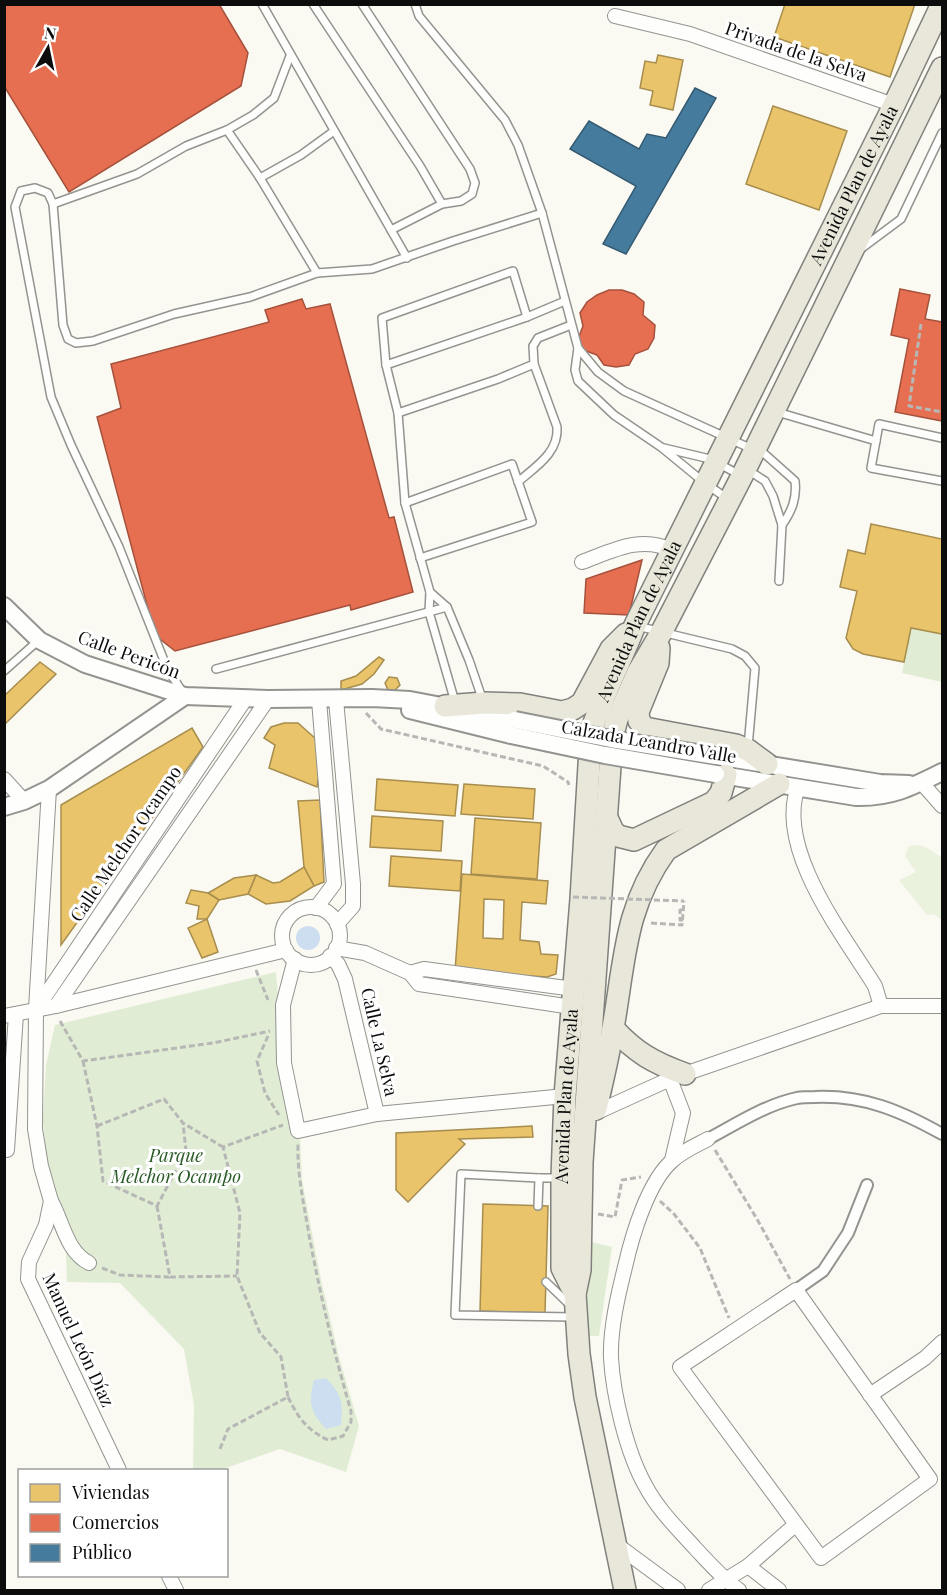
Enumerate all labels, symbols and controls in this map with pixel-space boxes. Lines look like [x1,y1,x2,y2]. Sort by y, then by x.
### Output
street label: Privada de la Selva [722,16,871,87]
north arrow [18,18,78,78]
text: N [43,21,58,44]
street label: Avenida Plan de Ayala [803,101,903,270]
street label: Avenida Plan de Ayala [590,536,686,706]
street label: Calle Pericón [75,624,184,684]
street label: Calzada Leandro Valle [560,714,739,768]
street label: Calle Melchor Ocampo [64,761,186,926]
street label: Calle La Selva [356,985,404,1098]
street label: Avenida Plan de Ayala [549,1008,583,1185]
park label: Parque Melchor Ocampo [110,1143,241,1188]
street label: Manuel León Díaz [37,1269,120,1410]
legend [18,1469,228,1577]
text: Viviendas [71,1480,150,1504]
text: Comercios [72,1510,159,1534]
text: Público [72,1540,132,1564]

